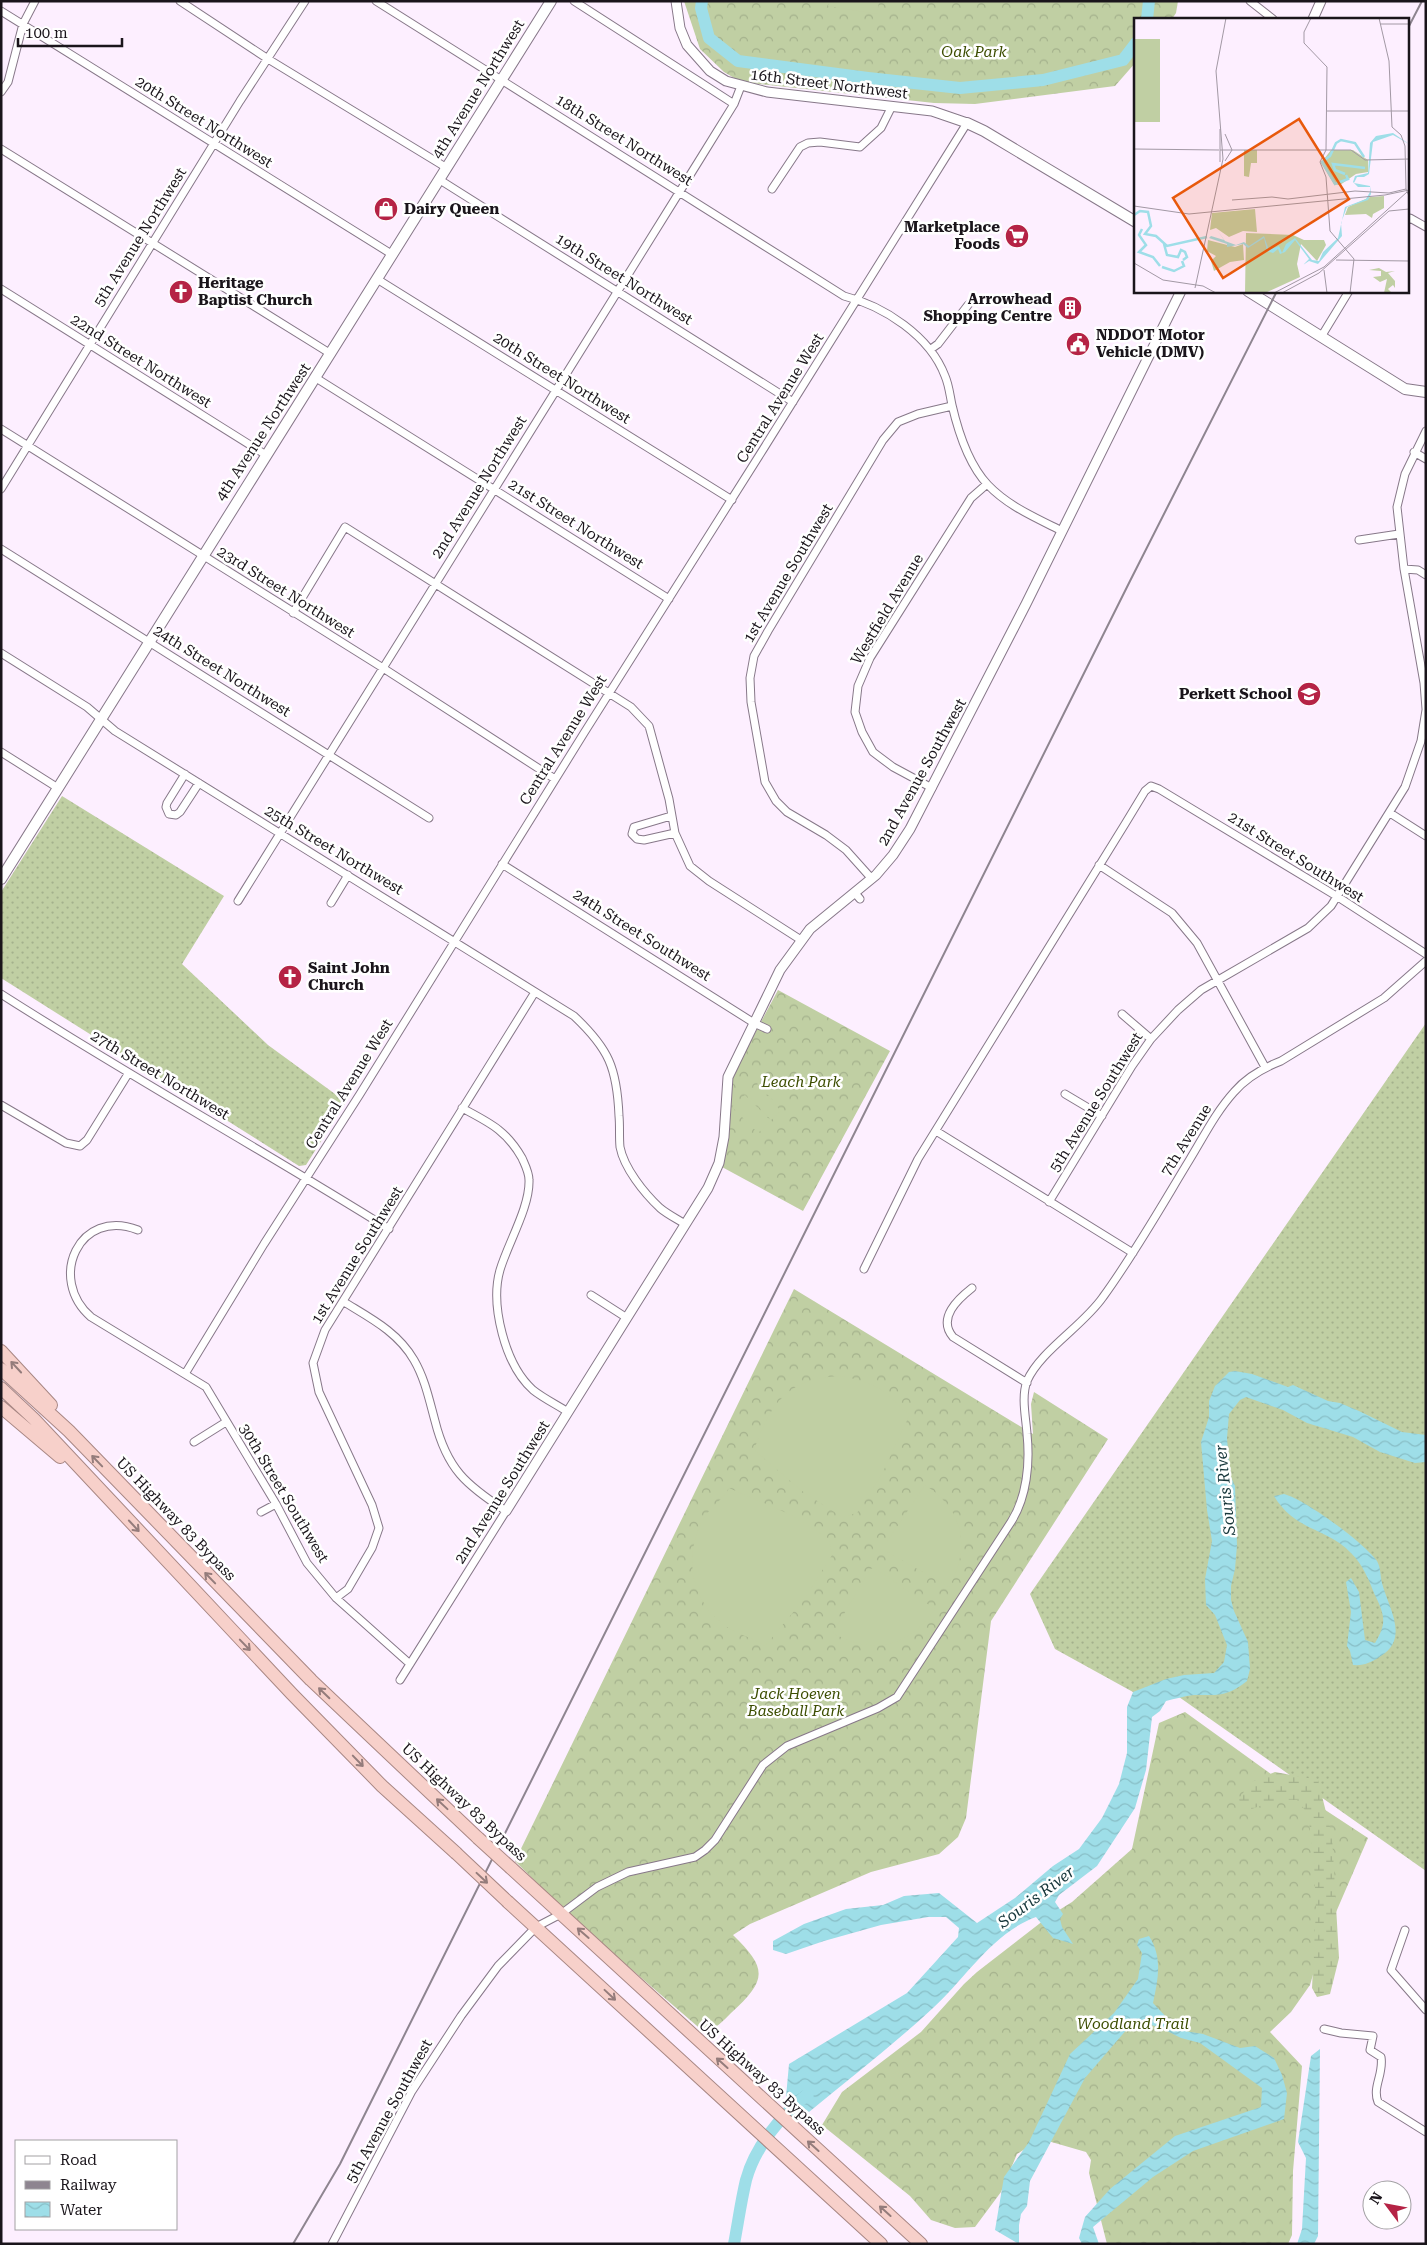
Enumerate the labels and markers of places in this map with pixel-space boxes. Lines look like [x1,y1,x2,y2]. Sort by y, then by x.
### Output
shop icon: Dairy Queen [373,196,399,222]
place label: Dairy Queen [404,200,499,218]
place label: Marketplace Foods [904,218,1000,253]
supermarket icon: Marketplace Foods [1004,223,1030,249]
place label: Heritage Baptist Church [198,274,312,309]
church icon: Heritage Baptist Church [168,279,194,305]
place label: Arrowhead Shopping Centre [923,290,1052,325]
building icon: Arrowhead Shopping Centre [1057,295,1083,321]
place label: NDDOT Motor Vehicle (DMV) [1096,326,1205,361]
public building icon: NDDOT Motor Vehicle (DMV) [1065,331,1091,357]
school or university icon: Perkett School [1296,681,1322,707]
place label: Perkett School [1179,685,1292,703]
place label: Saint John Church [308,959,390,994]
church icon: Saint John Church [277,964,303,990]

